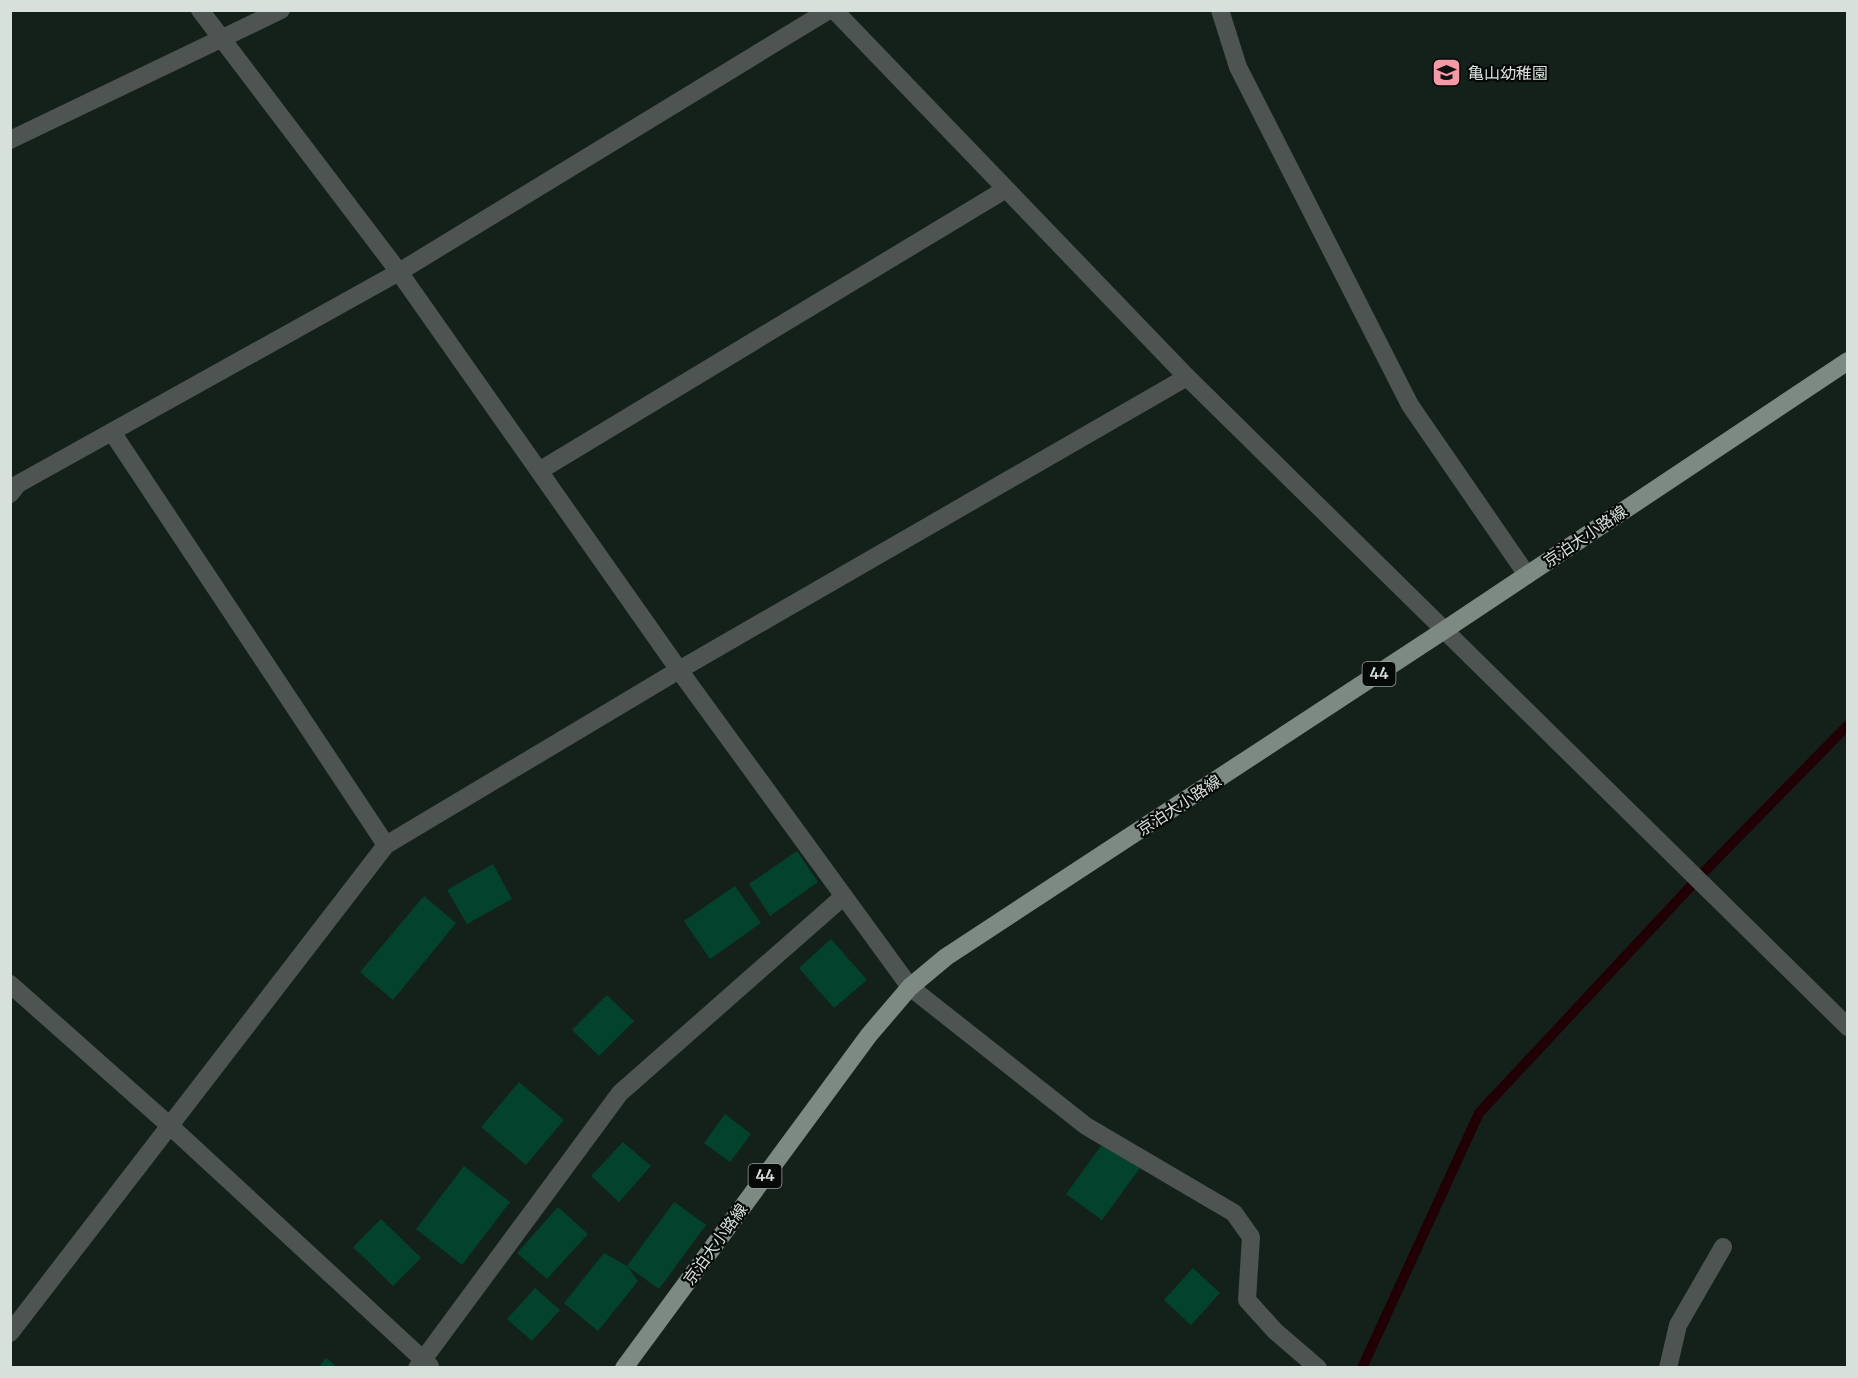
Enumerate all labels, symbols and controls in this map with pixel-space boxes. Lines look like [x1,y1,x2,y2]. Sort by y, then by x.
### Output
school or university icon: 亀山幼稚園 [1431,57,1463,89]
place label: 亀山幼稚園 [1468,63,1548,83]
street label: 京泊大小路線 [1540,501,1630,571]
road number: 44 [1362,662,1396,686]
street label: 京泊大小路線 [1133,770,1225,840]
road number: 44 [748,1164,782,1188]
street label: 京泊大小路線 [679,1199,751,1289]

